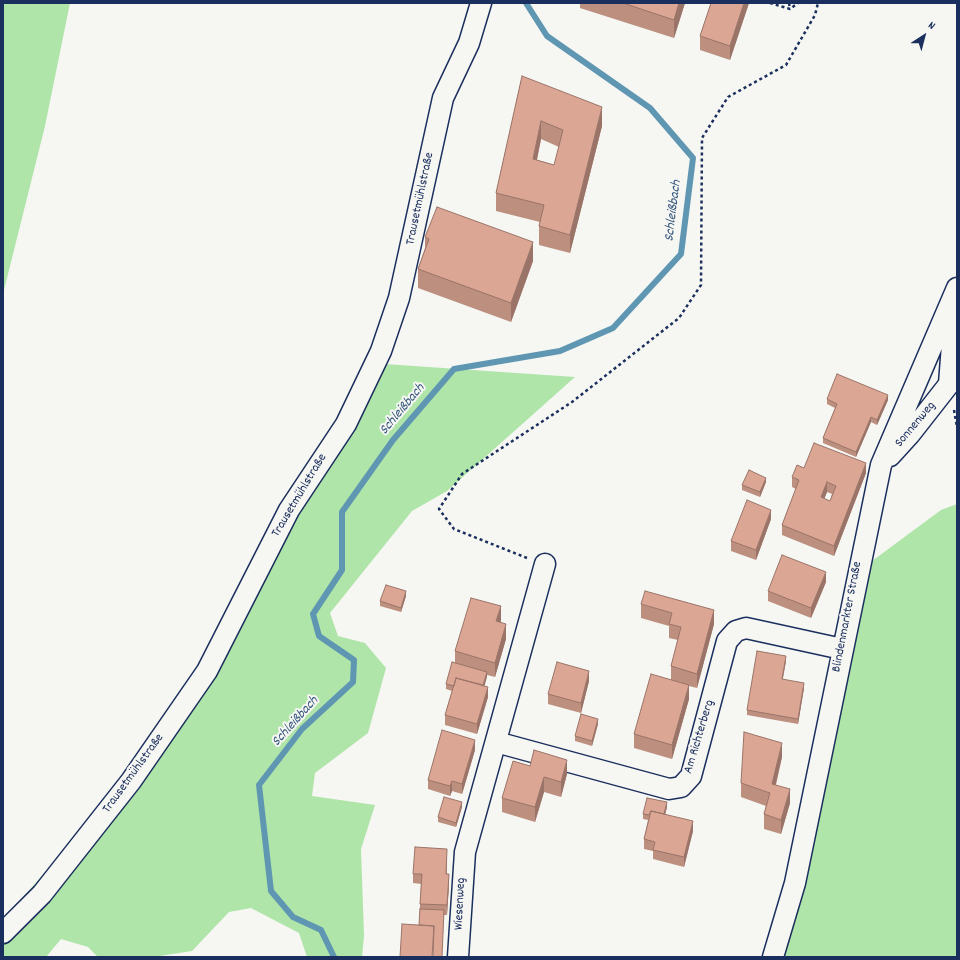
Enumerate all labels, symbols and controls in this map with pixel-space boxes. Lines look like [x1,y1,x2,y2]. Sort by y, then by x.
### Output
north arrow [904,16,944,56]
text: N [924,18,938,34]
street label: Trausetmühlstraße [404,151,438,247]
water label: Schleißbach [662,179,686,243]
water label: Schleißbach [377,381,429,439]
street label: Sonnenweg [892,399,940,451]
street label: Trausetmühlstraße [269,452,331,540]
street label: Blindenmarkter Straße [830,560,866,674]
water label: Schleißbach [269,693,323,751]
street label: Am Richterberg [681,698,719,776]
street label: Trausetmühlstraße [100,731,168,817]
street label: Wiesenweg [452,877,470,931]

